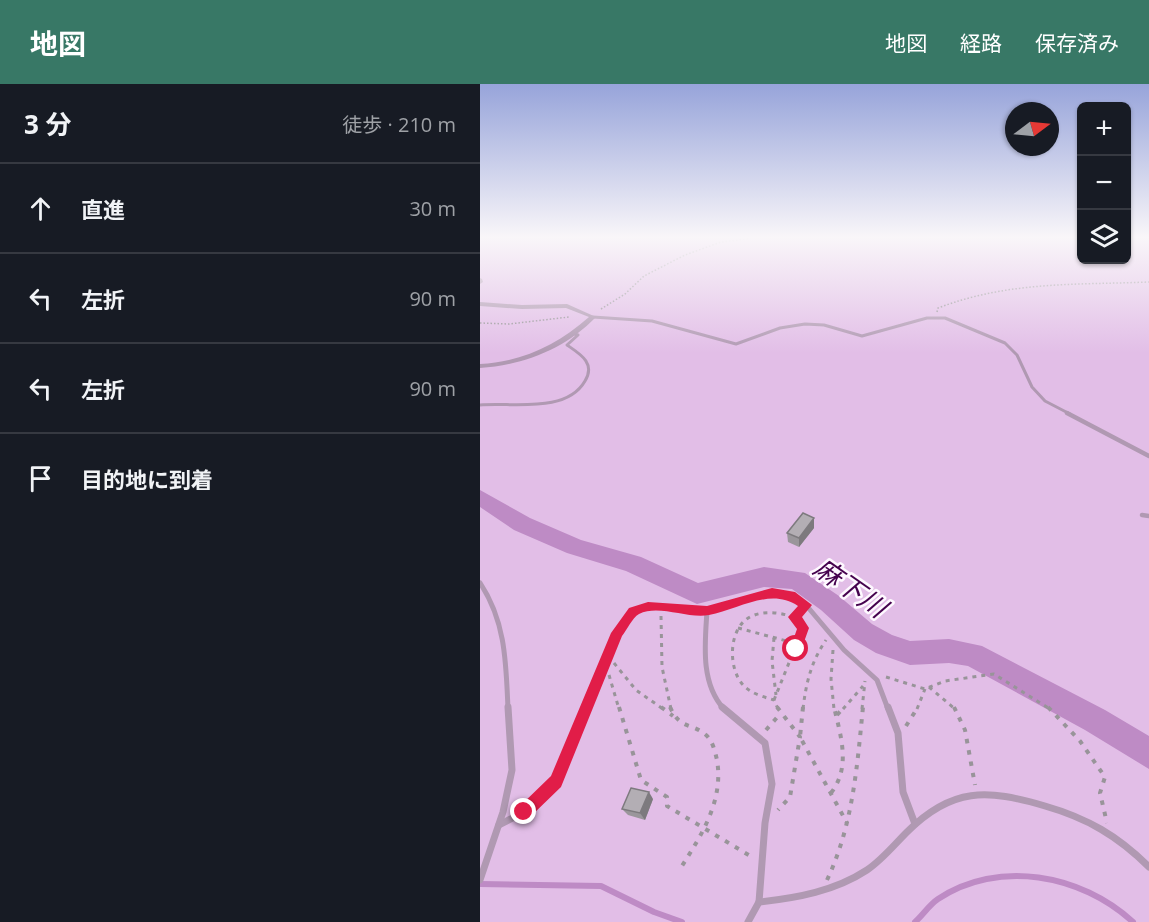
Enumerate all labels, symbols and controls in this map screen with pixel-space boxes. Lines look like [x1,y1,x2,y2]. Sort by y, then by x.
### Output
text: 地図 [30,24,86,62]
text: 地図 [885,29,927,57]
text: 経路 [960,29,1002,57]
text: 保存済み [1035,29,1119,57]
north arrow [1005,102,1059,156]
map controls [1077,102,1131,264]
button: + [1077,102,1131,156]
text: 3 分 [24,106,72,142]
text: 徒歩 · 210 m [342,111,456,138]
button: − [1077,156,1131,210]
icon: ahead [24,192,57,225]
text: 直進 [81,194,125,224]
text: 30 m [409,195,456,222]
button: layers [1077,210,1131,264]
icon: left [24,282,57,315]
text: 左折 [81,284,125,314]
text: 90 m [409,285,456,312]
icon: left [24,372,57,405]
text: 左折 [81,374,125,404]
text: 90 m [409,375,456,402]
icon: arrive [24,462,57,495]
text: 目的地に到着 [81,464,213,494]
water label: 麻下川 [807,549,897,627]
route start [782,635,808,661]
route end [510,798,536,824]

